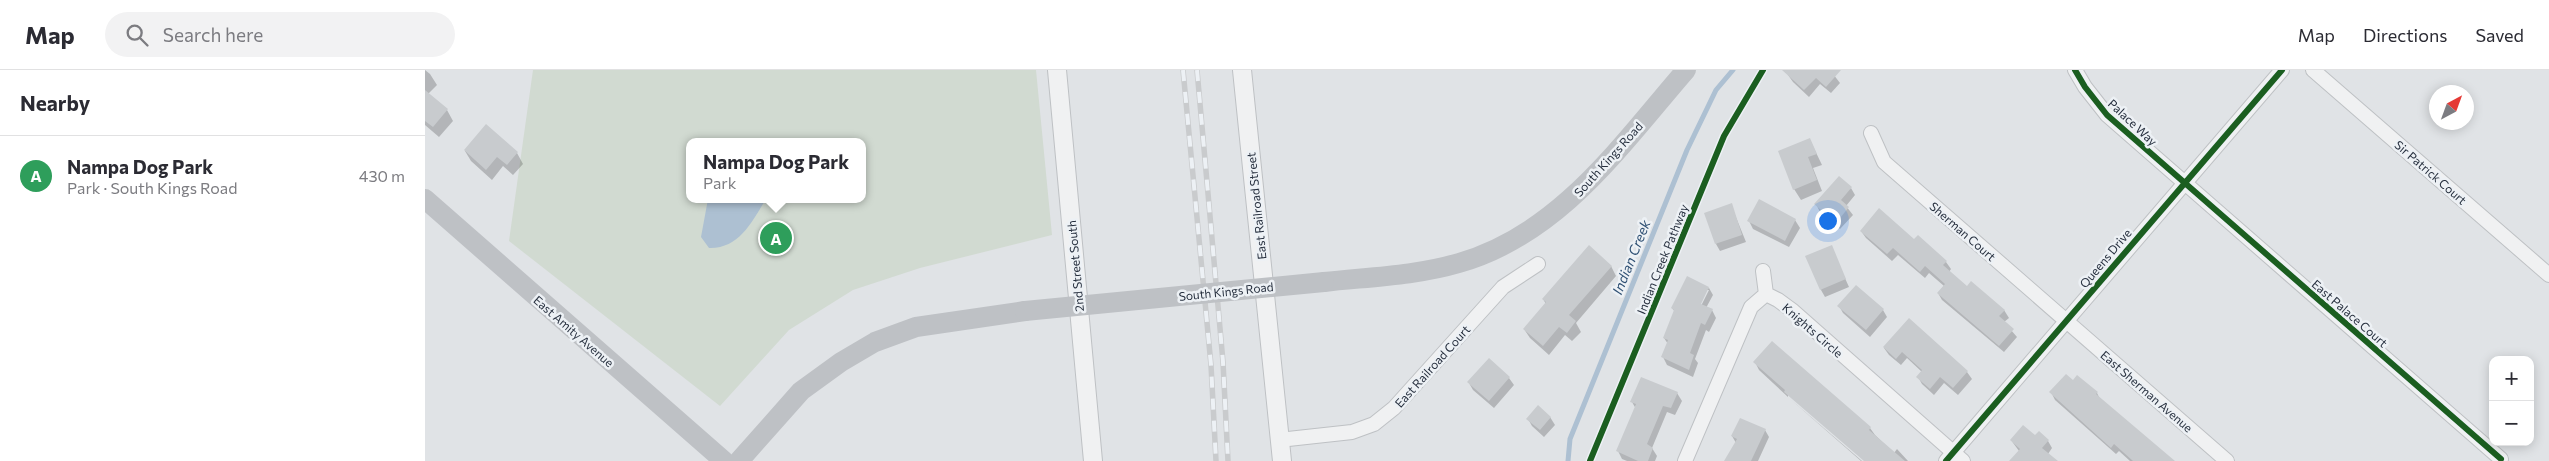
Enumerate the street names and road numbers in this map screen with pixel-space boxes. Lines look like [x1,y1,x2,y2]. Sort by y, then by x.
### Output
street label: Palace Way [2106,96,2160,148]
street label: South Kings Road [1571,119,1645,199]
street label: Sir Patrick Court [2392,137,2470,207]
street label: East Railroad Street [1243,152,1269,260]
street label: Sherman Court [1927,199,1999,263]
street label: Indian Creek Pathway [1634,202,1690,316]
street label: 2nd Street South [1064,220,1086,312]
street label: Queens Drive [2076,226,2134,290]
street label: East Palace Court [2309,276,2391,350]
street label: South Kings Road [1178,279,1274,303]
street label: East Amity Avenue [531,292,617,370]
street label: Knights Circle [1780,300,1846,360]
street label: East Railroad Court [1391,322,1473,410]
street label: East Sherman Avenue [2098,347,2196,435]

